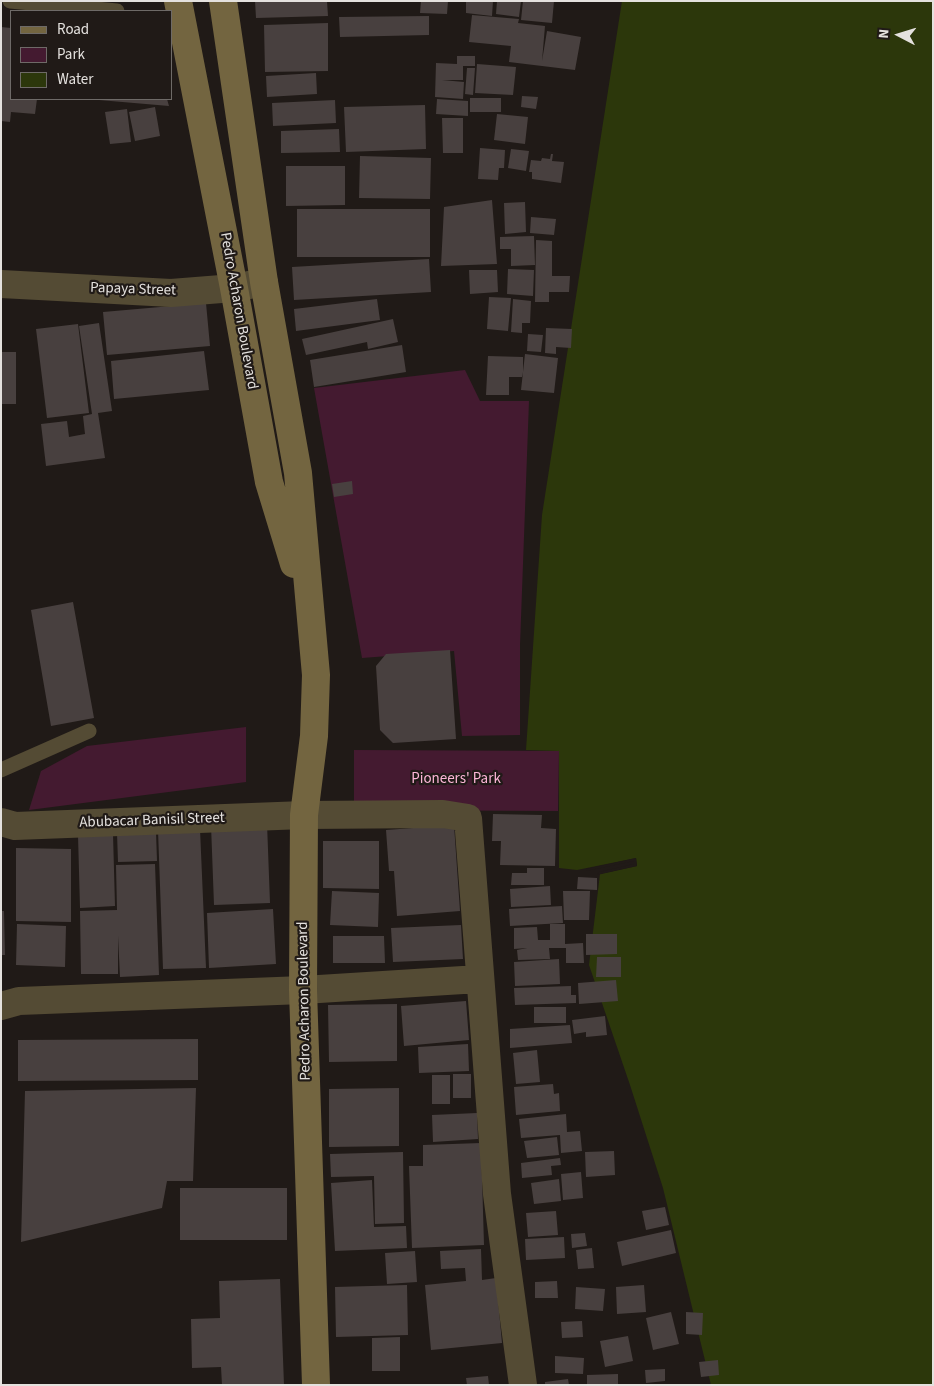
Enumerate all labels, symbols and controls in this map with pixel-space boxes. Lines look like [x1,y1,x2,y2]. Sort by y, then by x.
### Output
legend [10,10,172,100]
north arrow [874,10,924,60]
text: Road [57,19,89,40]
text: N [874,28,894,39]
text: Park [57,44,85,65]
text: Water [57,69,93,90]
street label: Pedro Acharon Boulevard [215,231,261,391]
street label: Papaya Street [90,280,176,300]
park label: Pioneers' Park [411,771,501,789]
street label: Abubacar Banisil Street [79,809,225,833]
street label: Pedro Acharon Boulevard [295,921,315,1081]

